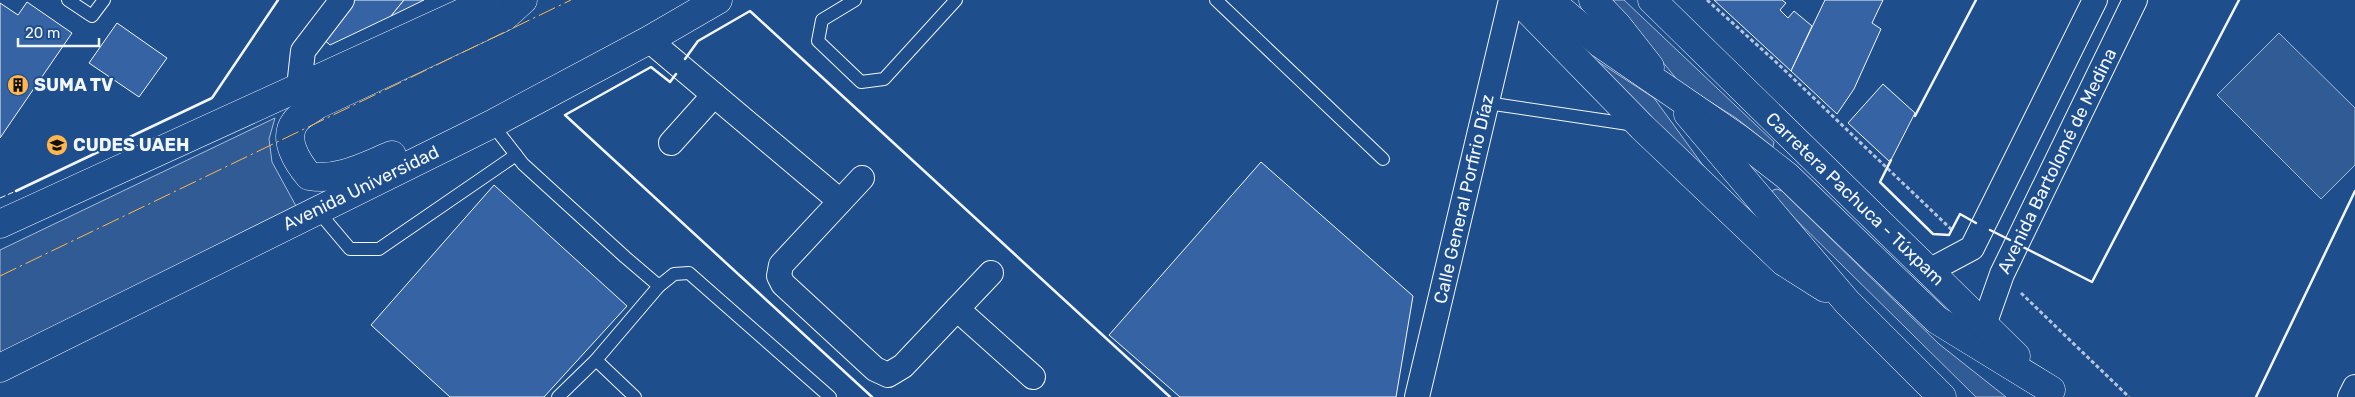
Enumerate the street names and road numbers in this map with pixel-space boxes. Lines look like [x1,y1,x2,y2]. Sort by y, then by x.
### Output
street label: Avenida Bartolomé de Medina [1993,45,2121,277]
street label: Calle General Porfirio Díaz [1429,92,1499,306]
street label: Carretera Pachuca - Túxpam [1761,108,1949,290]
street label: Avenida Universidad [279,141,443,235]

